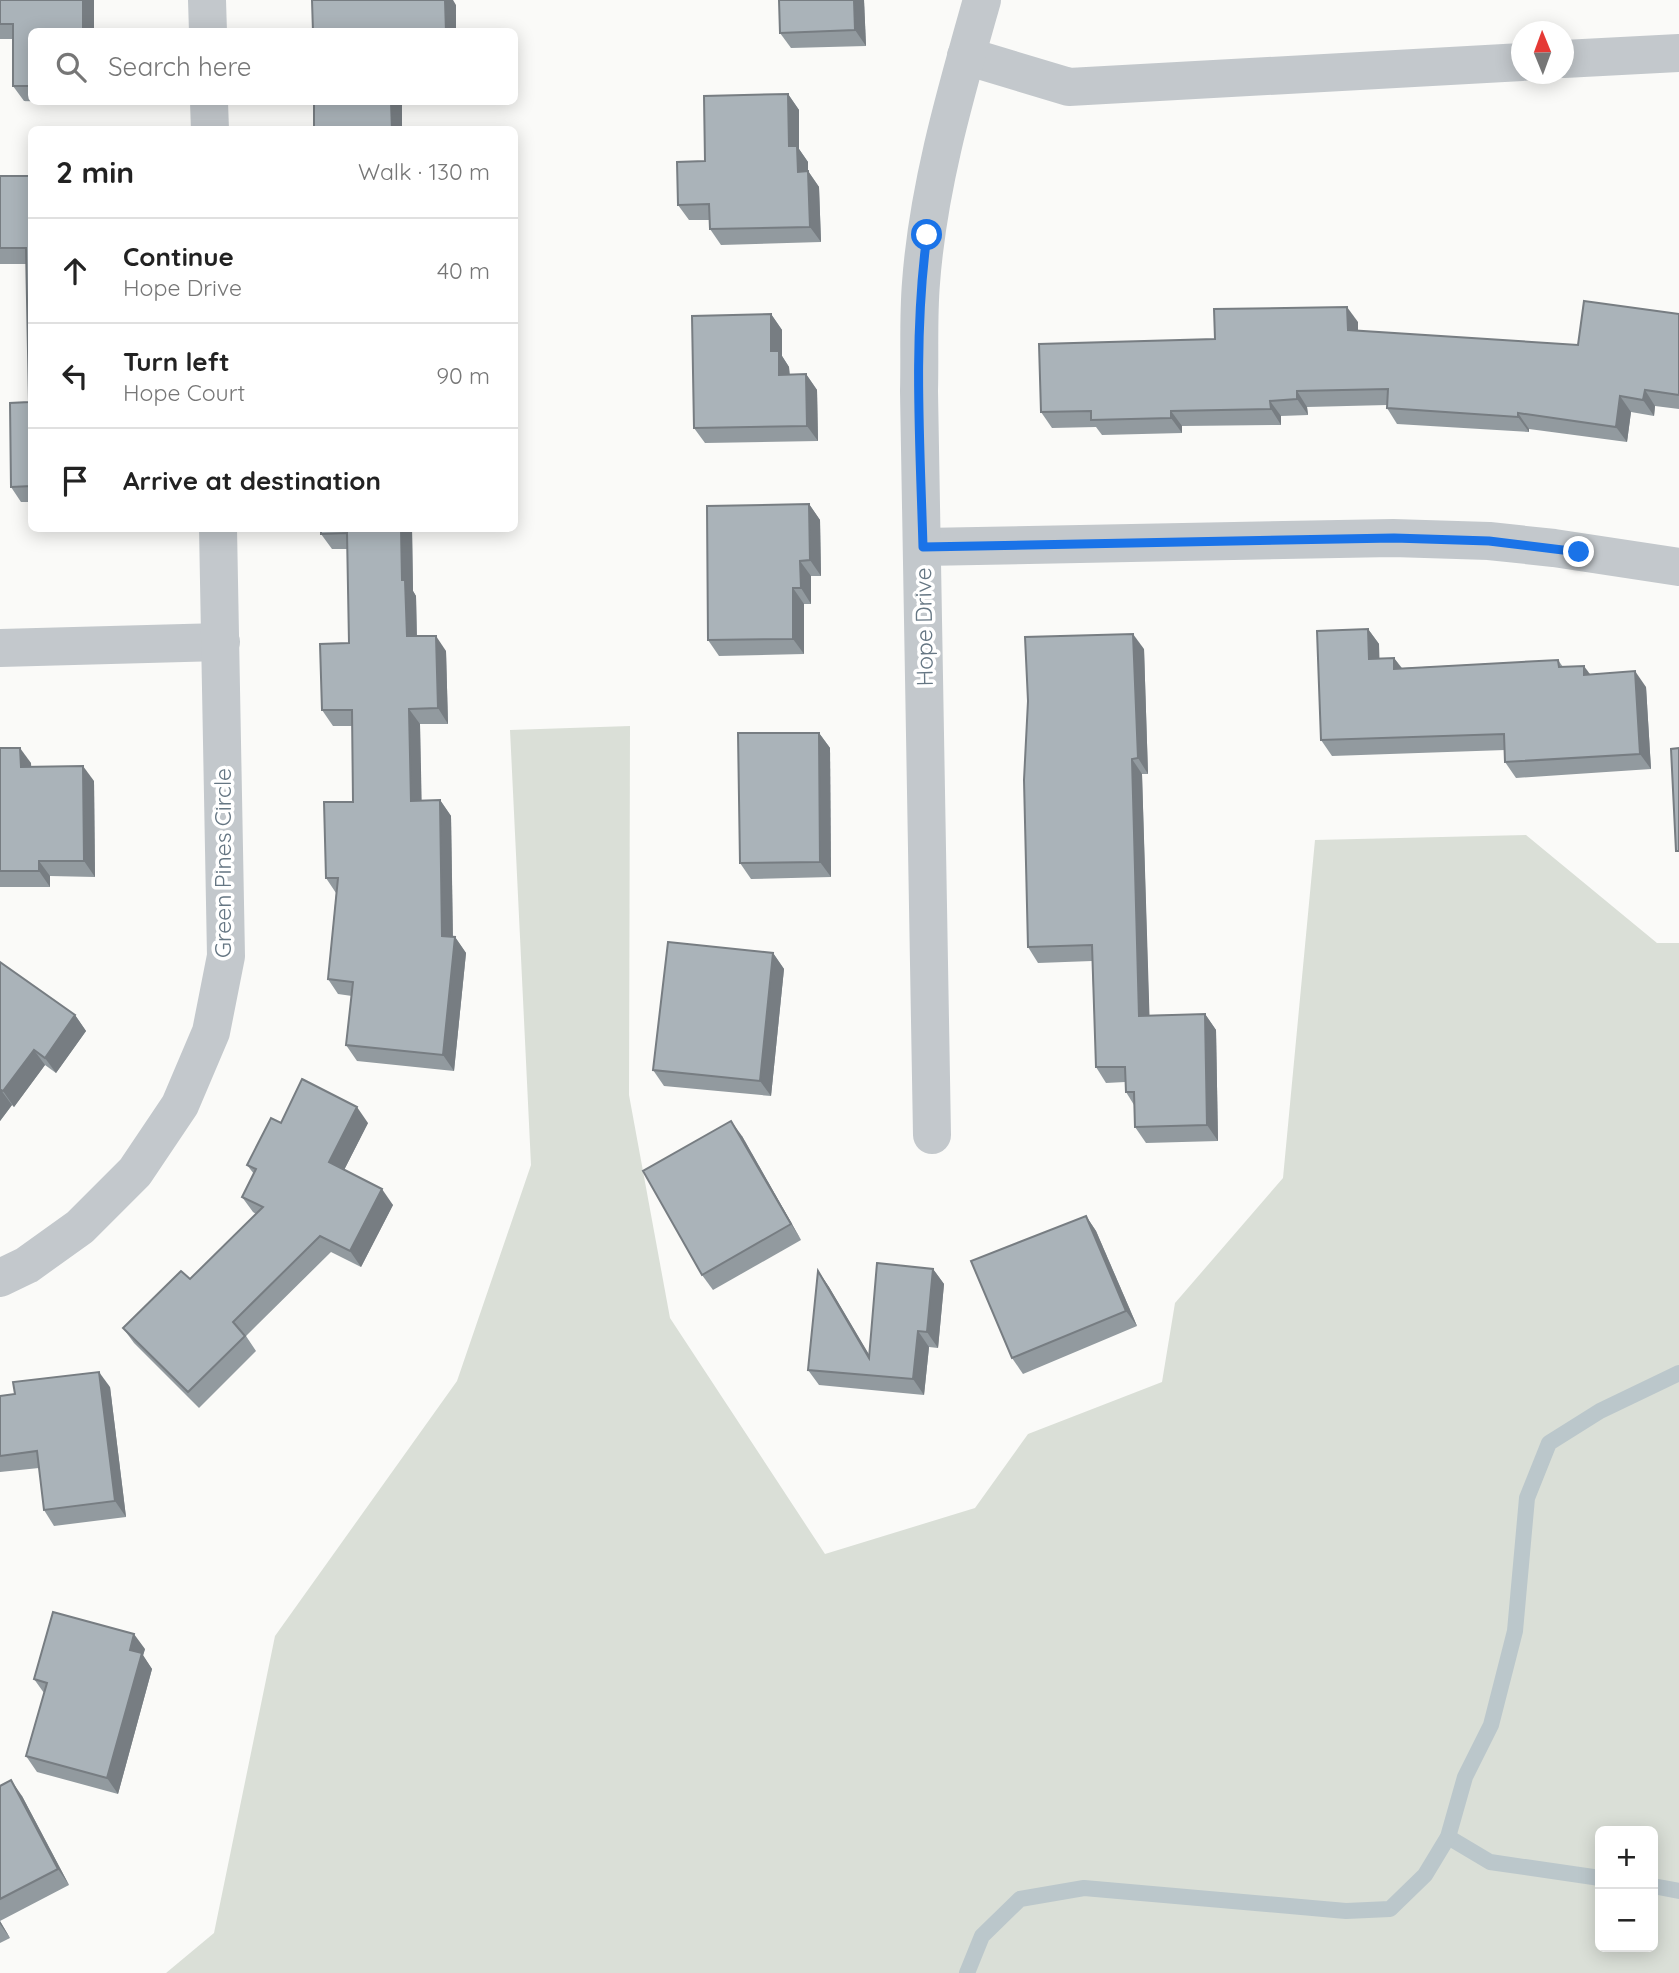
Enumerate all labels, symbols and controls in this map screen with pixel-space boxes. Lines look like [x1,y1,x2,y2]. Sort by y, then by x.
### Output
north arrow [1511,21,1574,84]
search box [28,28,518,105]
icon: search [52,48,90,86]
text: Search here [108,50,252,83]
text: 2 min [56,153,134,191]
text: Walk · 130 m [358,157,490,186]
route start [911,219,942,250]
text: Continue [123,240,234,273]
icon: ahead [56,252,94,290]
text: 40 m [437,256,490,285]
text: Hope Drive [123,273,242,302]
text: Turn left [123,345,230,378]
icon: left [56,357,94,395]
text: 90 m [436,361,490,390]
text: Hope Court [123,378,245,407]
icon: arrive [56,462,94,500]
text: Arrive at destination [123,464,381,497]
route end [1563,536,1594,567]
street label: Hope Drive [908,567,939,687]
street label: Green Pines Circle [208,768,237,958]
map controls [1595,1826,1658,1952]
button: + [1595,1826,1658,1889]
button: − [1595,1889,1658,1952]

